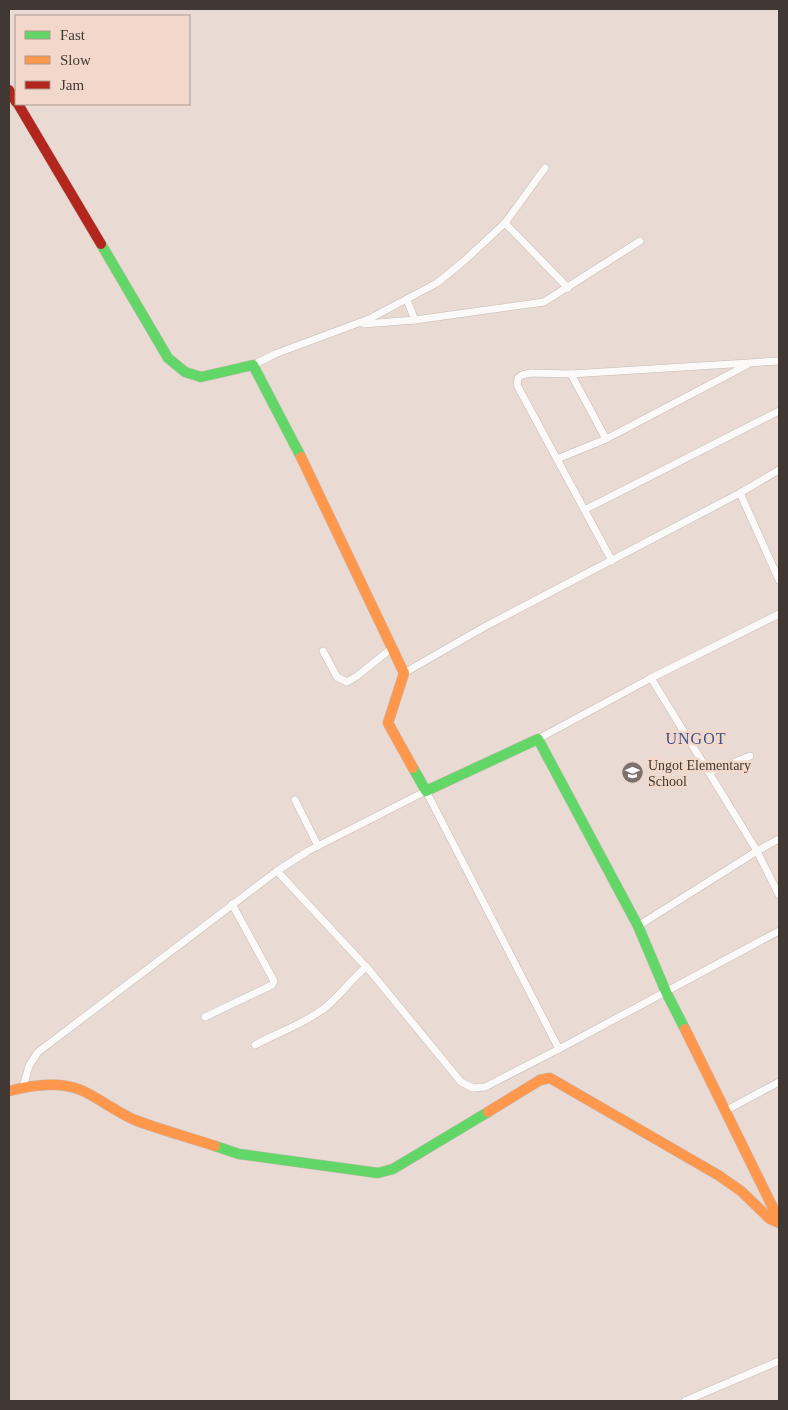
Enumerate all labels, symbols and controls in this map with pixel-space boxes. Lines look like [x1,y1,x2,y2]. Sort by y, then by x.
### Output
legend [15,15,190,105]
text: Fast [60,27,86,43]
text: Slow [60,52,91,68]
text: Jam [60,77,84,93]
district label: UNGOT [666,730,727,747]
place label: Ungot Elementary School [648,758,751,789]
school or university icon: Ungot Elementary School [620,761,644,785]

